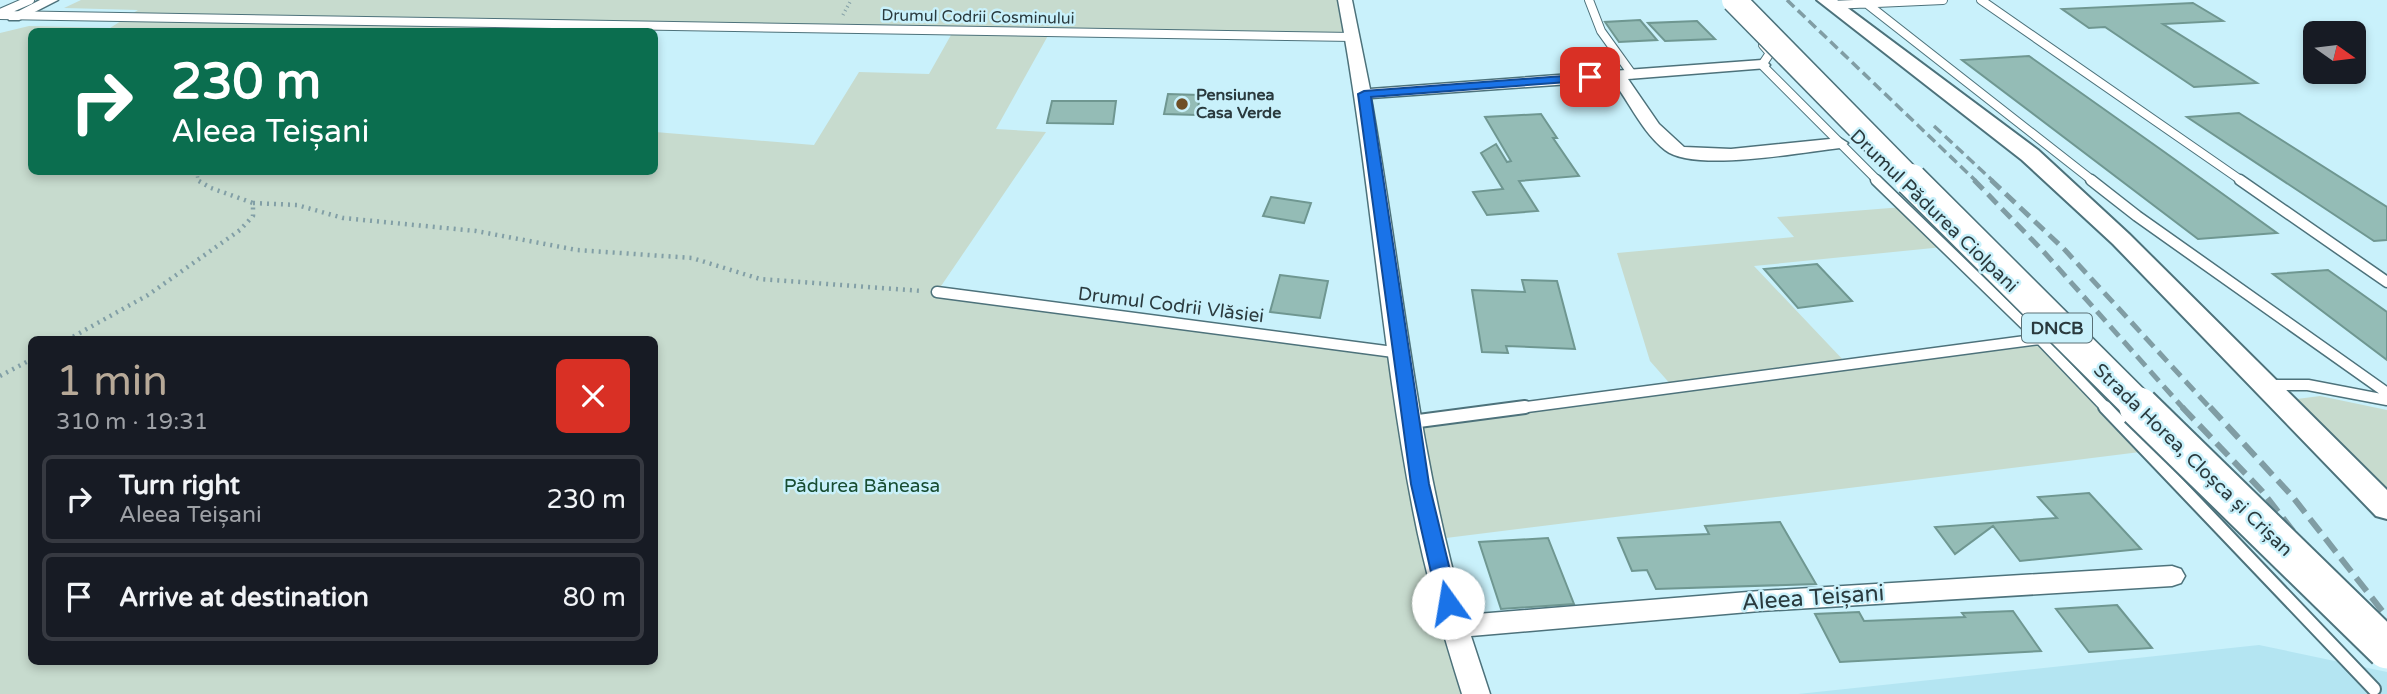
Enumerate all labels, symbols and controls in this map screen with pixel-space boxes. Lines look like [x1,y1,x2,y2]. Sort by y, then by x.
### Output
street label: Drumul Codrii Cosminului [881,5,1075,29]
north arrow [2303,21,2366,84]
map controls [2303,21,2366,84]
pin [1560,47,1620,107]
text: 230 m [171,53,321,112]
icon: right [56,56,147,147]
icon: arrive [1571,58,1609,96]
place label: Pensiunea Casa Verde [1196,85,1281,123]
marker: Pensiunea Casa Verde [1174,96,1190,112]
text: Aleea Teișani [171,113,370,151]
street label: Drumul Pădurea Ciolpani [1846,125,2022,297]
street label: Drumul Codrii Vlăsiei [1077,283,1265,327]
road number: DNCB [2022,314,2092,342]
text: 1 min [56,356,168,407]
button: close [556,359,630,433]
street label: Strada Horea, Cloșca și Crișan [2089,359,2297,561]
text: 310 m · 19:31 [56,408,208,436]
text: Turn right [119,470,240,501]
park label: Pădurea Băneasa [784,475,940,497]
icon: right [60,480,98,518]
text: 230 m [546,484,626,515]
text: Aleea Teișani [119,501,262,529]
position arrow [1411,566,1485,640]
icon: arrive [60,578,98,616]
street label: Aleea Teișani [1741,579,1885,617]
text: Arrive at destination [119,582,369,613]
text: 80 m [563,582,626,613]

